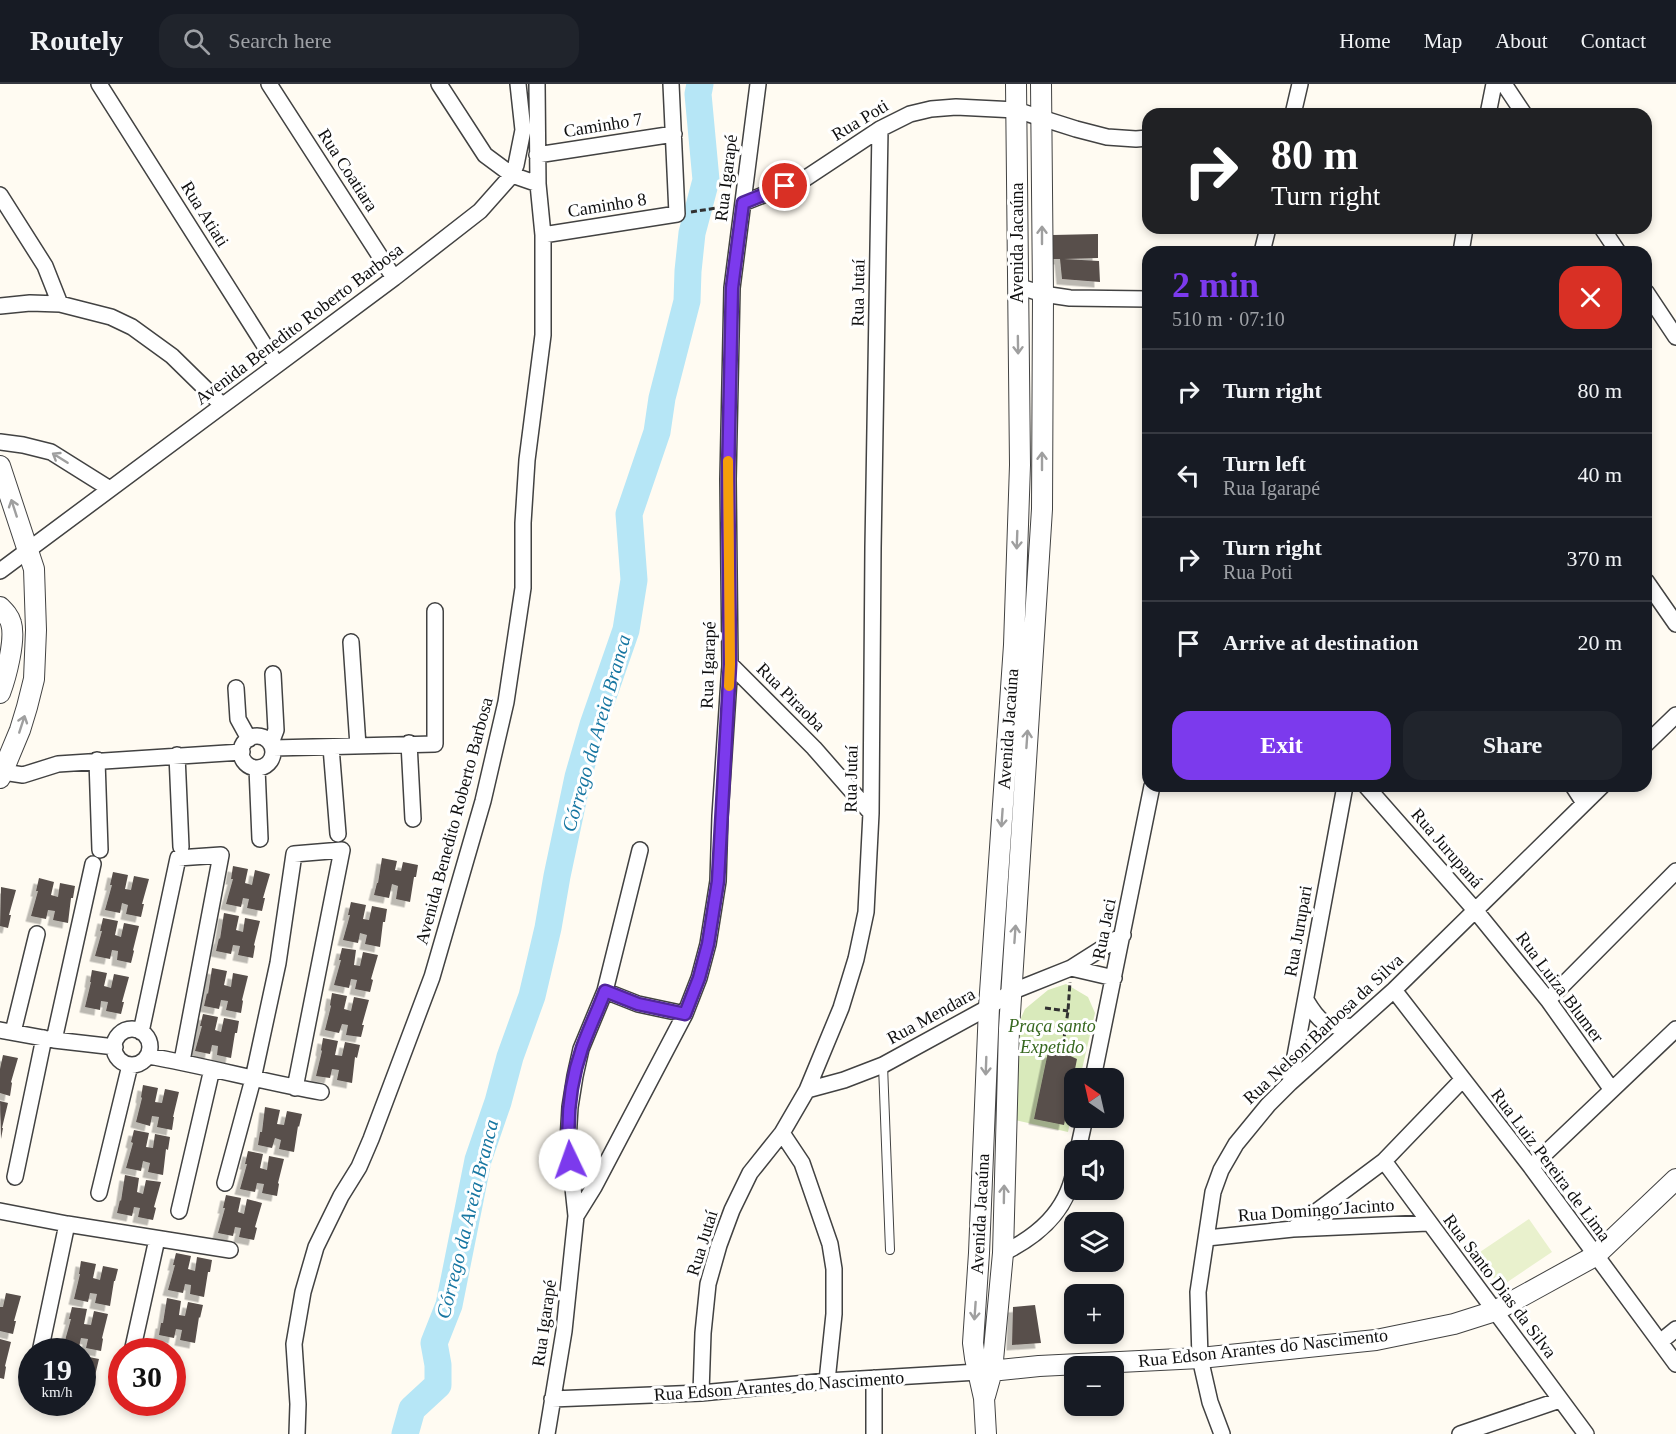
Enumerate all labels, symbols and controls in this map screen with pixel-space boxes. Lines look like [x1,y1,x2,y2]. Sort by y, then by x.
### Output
search box [159,14,579,68]
text: Routely [30,25,123,56]
icon: search [180,25,213,58]
text: Search here [228,28,332,53]
text: Home [1339,29,1391,53]
text: Map [1424,29,1462,53]
text: About [1495,29,1548,53]
text: Contact [1581,29,1646,53]
street label: Rua Poti [828,95,892,145]
street label: Caminho 7 [562,109,644,141]
street label: Rua Coatiara [314,125,382,215]
icon: right [1172,132,1250,210]
text: 80 m [1271,132,1359,178]
street label: Rua Igarapé [711,133,741,223]
pin [759,160,810,211]
icon: arrive [768,169,801,202]
street label: Rua Atiati [177,178,233,250]
text: Turn right [1271,181,1380,211]
street label: Avenida Jacaúna [1007,182,1027,304]
street label: Caminho 8 [566,189,648,221]
one-way arrow [1036,226,1048,246]
street label: Avenida Benedito Roberto Barbosa [191,239,407,409]
street label: Rua Jutaí [847,259,869,327]
text: 2 min [1172,265,1259,305]
button: close [1559,266,1622,329]
text: 510 m · 07:10 [1172,308,1285,330]
one-way arrow [1012,334,1024,354]
icon: right [1172,375,1205,408]
text: Turn right [1223,378,1322,403]
text: 80 m [1577,378,1622,403]
one-way arrow [52,451,69,463]
one-way arrow [1036,451,1048,471]
text: Turn left [1223,451,1306,476]
icon: left [1172,459,1205,492]
text: 40 m [1577,462,1622,487]
text: Rua Igarapé [1223,477,1320,499]
one-way arrow [8,499,19,518]
one-way arrow [1012,529,1023,549]
text: Turn right [1223,535,1322,560]
icon: right [1172,543,1205,576]
text: 370 m [1566,546,1622,571]
text: Rua Poti [1223,561,1292,583]
street label: Rua Igarapé [696,621,720,709]
icon: arrive [1172,627,1205,660]
text: Arrive at destination [1223,630,1419,655]
text: 20 m [1577,630,1622,655]
water label: Córrego da Areia Branca [557,632,636,834]
street label: Rua Piraoba [753,659,829,735]
street label: Avenida Jacaúna [994,668,1022,790]
street label: Avenida Benedito Roberto Barbosa [411,695,497,947]
button: Exit [1172,711,1391,780]
button: Share [1403,711,1622,780]
one-way arrow [17,715,28,734]
one-way arrow [1022,730,1033,750]
street label: Rua Jutaí [840,745,862,813]
street label: Rua Jurupaná [1407,804,1487,892]
one-way arrow [996,808,1007,828]
street label: Rua Jurupari [1280,884,1316,978]
street label: Rua Jaci [1088,897,1120,961]
one-way arrow [1009,924,1020,944]
street label: Rua Luiza Blumer [1512,928,1608,1046]
street label: Rua Nelson Barbosa da Silva [1239,950,1407,1108]
street label: Rua Mendara [884,984,978,1048]
park label: Praça santo Expetido [1007,1016,1096,1057]
one-way arrow [981,1055,992,1075]
north arrow [1064,1068,1124,1128]
map controls [1064,1068,1124,1416]
street label: Rua Luiz Pereira de Lima [1487,1085,1615,1245]
water label: Córrego da Areia Branca [432,1117,503,1321]
position arrow [538,1128,602,1192]
button: sound [1064,1140,1124,1200]
street label: Avenida Jacaúna [967,1153,993,1275]
one-way arrow [999,1185,1010,1205]
street label: Rua Domingo Jacinto [1237,1195,1395,1225]
street label: Rua Jutaí [683,1208,721,1278]
street label: Rua Santo Dias da Silva [1439,1210,1561,1362]
button: layers [1064,1212,1124,1272]
street label: Rua Igarapé [528,1278,560,1368]
button: + [1064,1284,1124,1344]
one-way arrow [970,1301,981,1321]
street label: Rua Edson Arantes do Nascimento [1137,1325,1389,1371]
speed limit sign: 30 [108,1338,186,1416]
text: 19 [42,1353,72,1386]
button: − [1064,1356,1124,1416]
street label: Rua Edson Arantes do Nascimento [653,1367,905,1405]
text: km/h [42,1384,72,1400]

